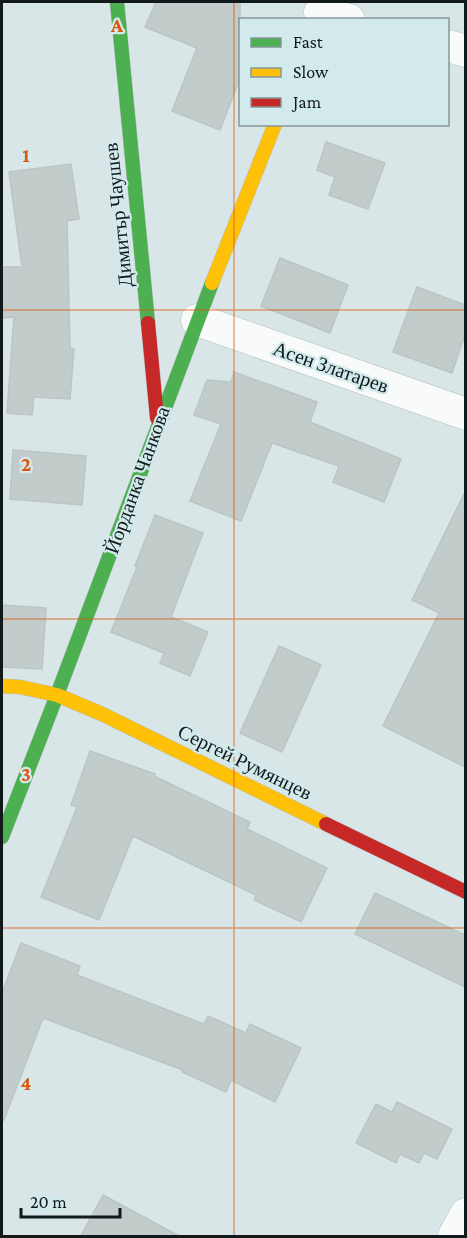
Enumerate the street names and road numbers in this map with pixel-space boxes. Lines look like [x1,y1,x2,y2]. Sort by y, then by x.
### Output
street label: Димитър Чаушев [99,142,138,288]
street label: Асен Златарев [270,337,392,398]
street label: Йорданка Чанкова [100,403,175,557]
street label: Сергей Румянцев [174,720,316,805]

